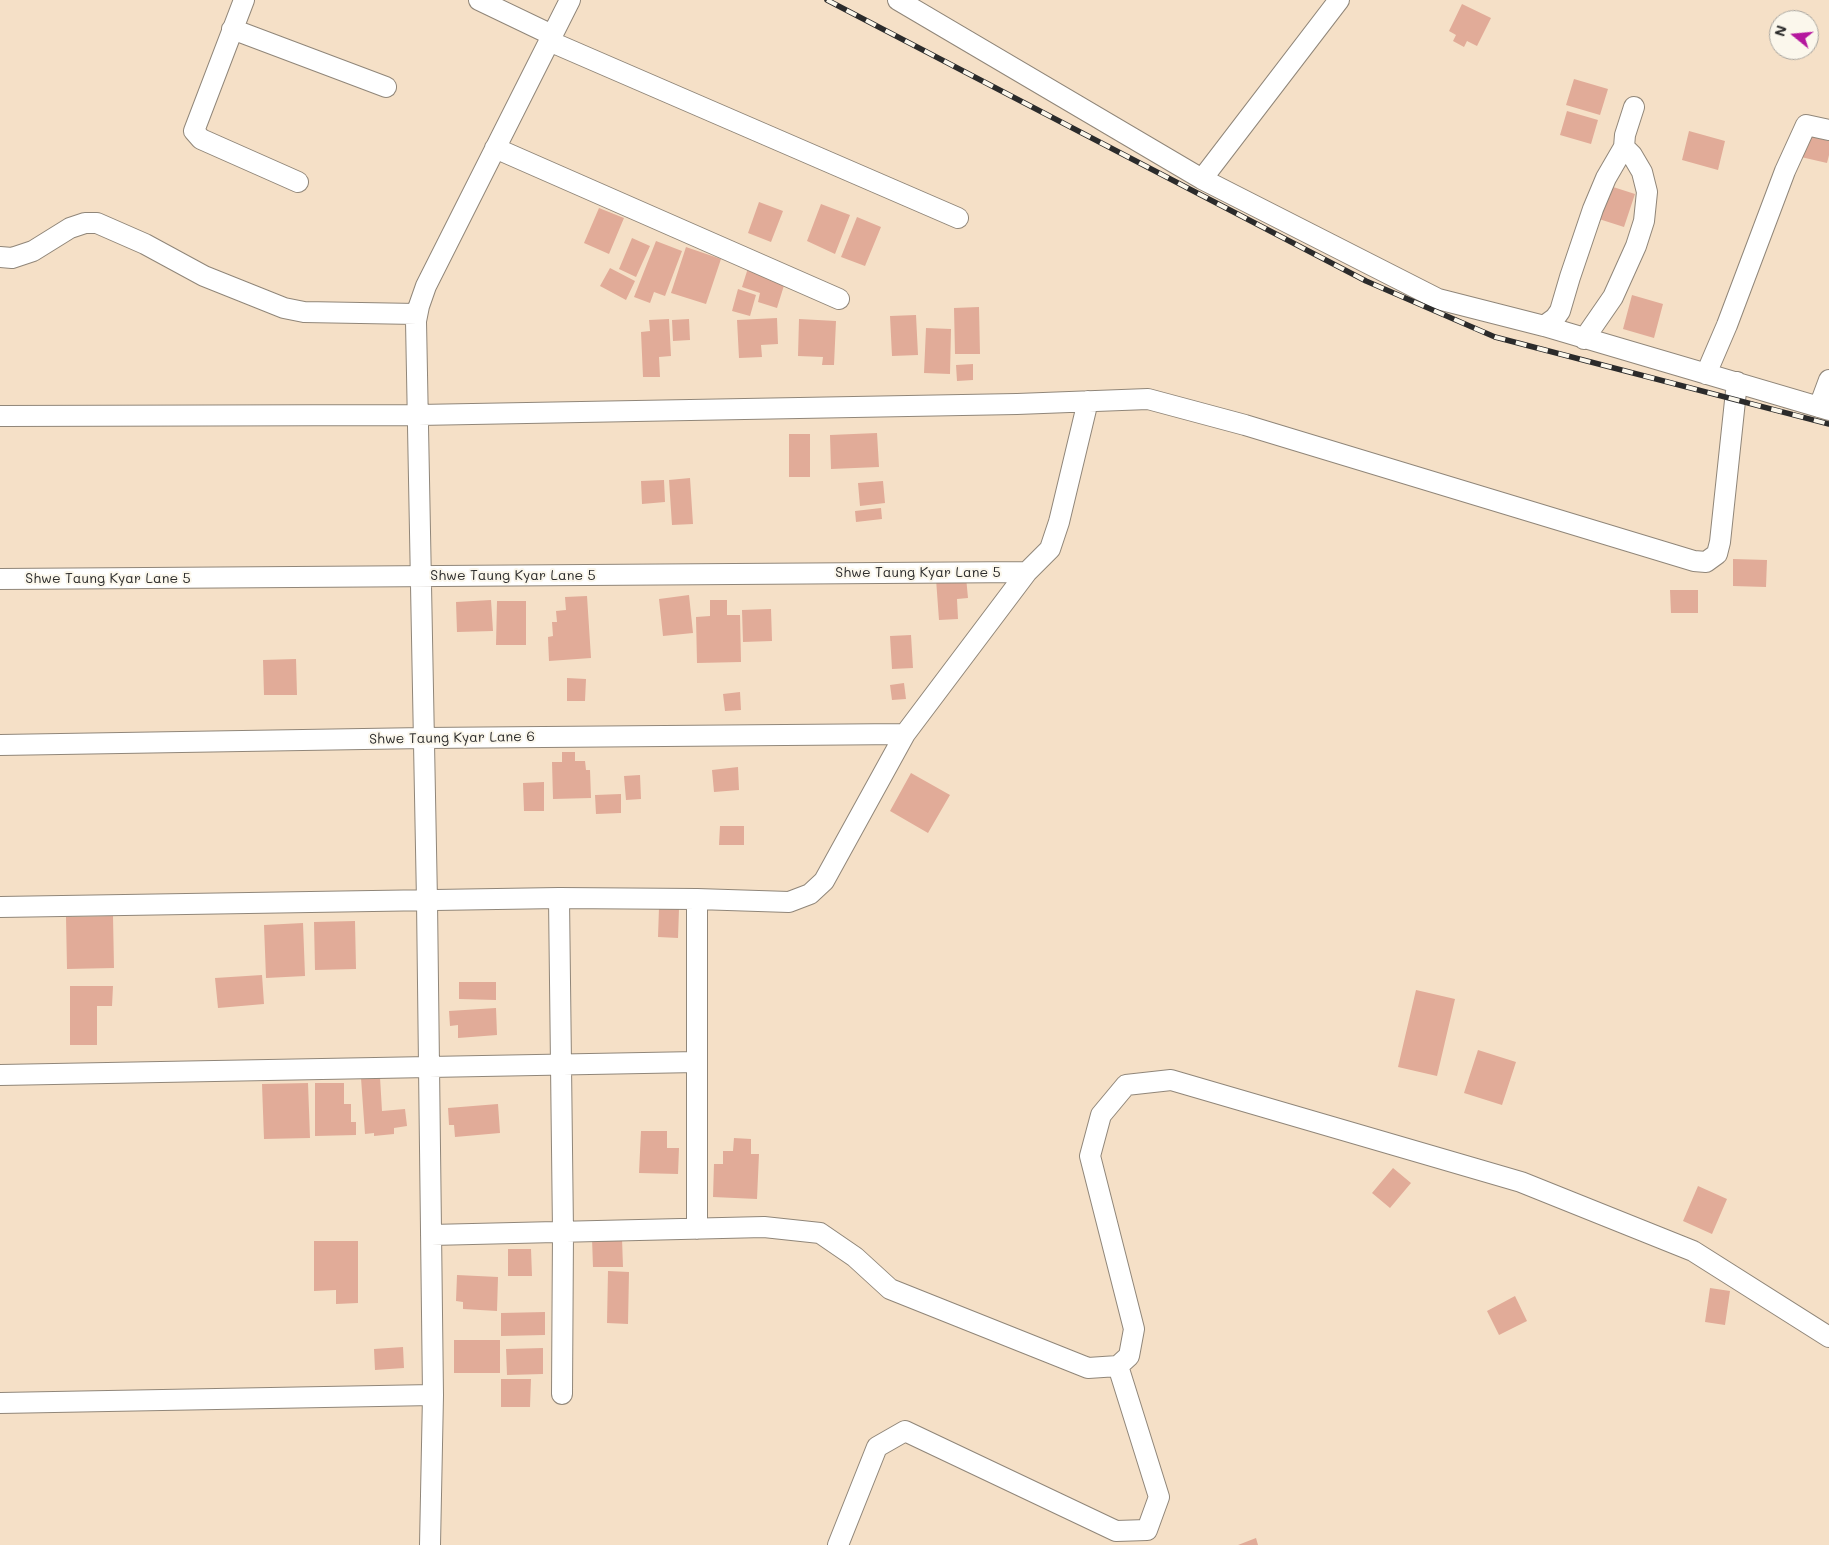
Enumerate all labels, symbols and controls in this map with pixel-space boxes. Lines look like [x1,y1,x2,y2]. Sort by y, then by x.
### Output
north arrow [1769,10,1819,60]
text: N [1769,23,1791,39]
street label: Shwe Taung Kyar Lane 5 [835,565,1001,581]
street label: Shwe Taung Kyar Lane 5 [430,568,596,584]
street label: Shwe Taung Kyar Lane 5 [25,571,191,587]
street label: Shwe Taung Kyar Lane 6 [369,728,535,748]

